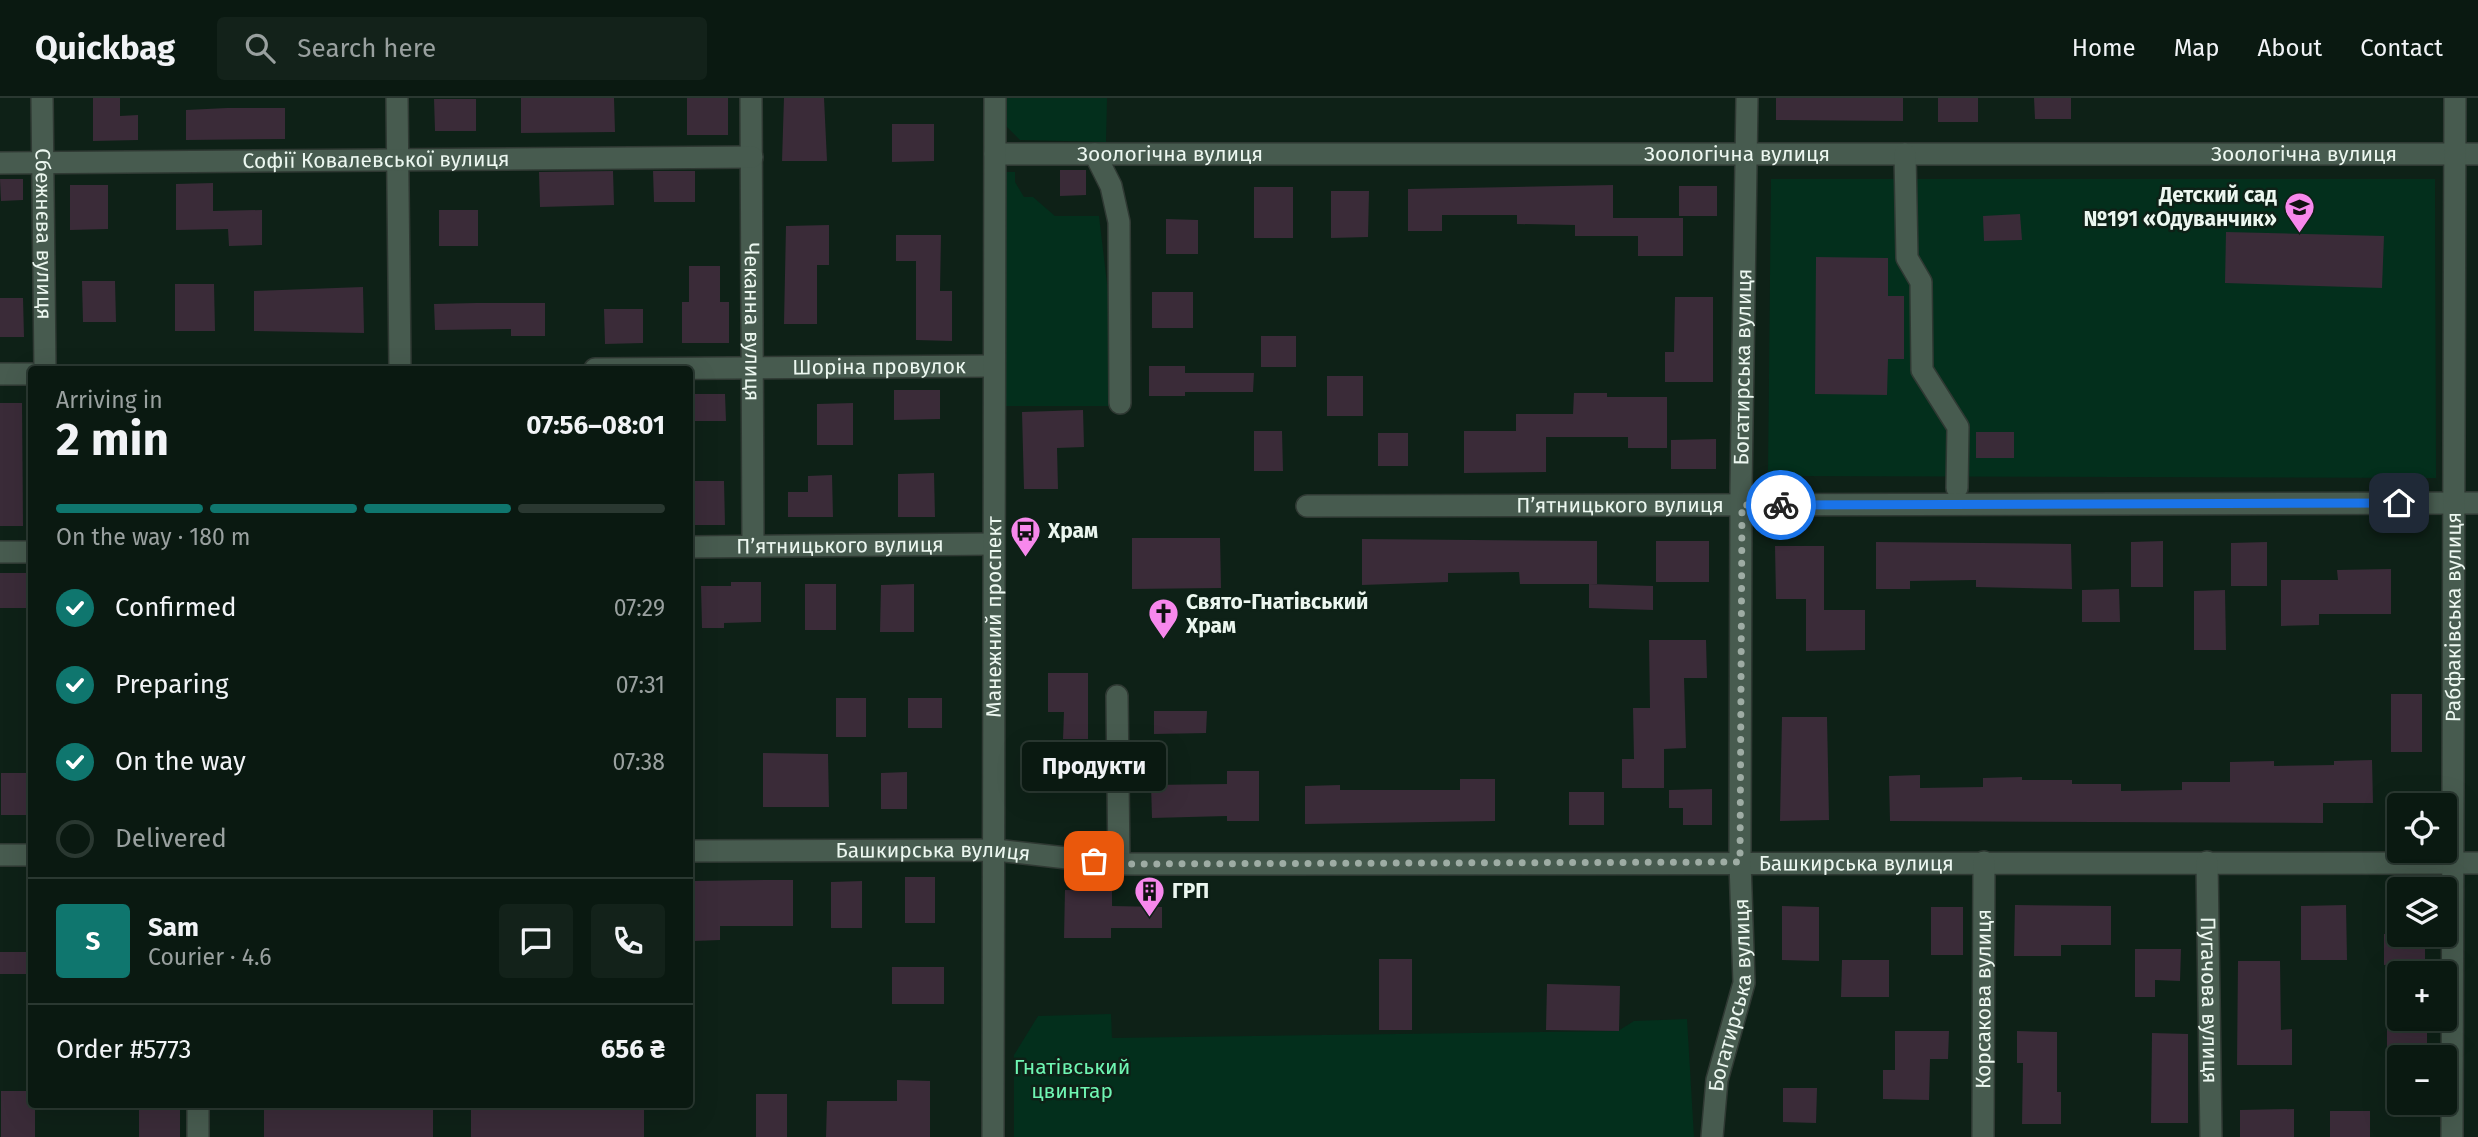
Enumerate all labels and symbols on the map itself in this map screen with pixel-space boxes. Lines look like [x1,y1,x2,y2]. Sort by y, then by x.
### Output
street label: Зоологічна вулиця [1077,141,1263,167]
street label: Зоологічна вулиця [1644,141,1830,167]
street label: Зоологічна вулиця [2211,141,2397,167]
street label: Софії Ковалевської вулиця [242,146,510,174]
street label: Сбежнєва вулиця [30,148,57,320]
place label: Детский сад №191 «Одуванчик» [2084,182,2277,232]
school or university icon: Детский сад №191 «Одуванчик» [2283,190,2317,234]
street label: Чеканна вулиця [739,243,765,401]
street label: Богатирська вулиця [1728,268,1757,466]
street label: Шоріна провулок [792,353,966,381]
courier [1746,470,1816,540]
pin [2369,473,2429,533]
street label: П’ятницького вулиця [1516,492,1724,518]
street label: Рабфаківська вулиця [2440,512,2467,722]
bus stop icon: Храм [1008,514,1042,558]
street label: Манежний проспект [981,516,1007,718]
place label: Храм [1047,518,1098,544]
street label: П’ятницького вулиця [736,531,944,560]
place label: Свято-Гнатівський Храм [1185,589,1368,639]
church icon: Свято-Гнатівський Храм [1146,597,1180,641]
callout: Продукти [1022,742,1166,791]
pin [1064,831,1124,891]
street label: Башкирська вулиця [835,837,1032,867]
street label: Башкирська вулиця [1759,850,1954,877]
building icon: ГРП [1132,874,1166,918]
place label: ГРП [1172,878,1209,904]
street label: Богатирська вулиця [1703,898,1757,1093]
street label: Корсакова вулиця [1970,909,1997,1089]
street label: Пугачова вулиця [2195,916,2223,1084]
park label: Гнатівський цвинтар [1014,1054,1130,1104]

